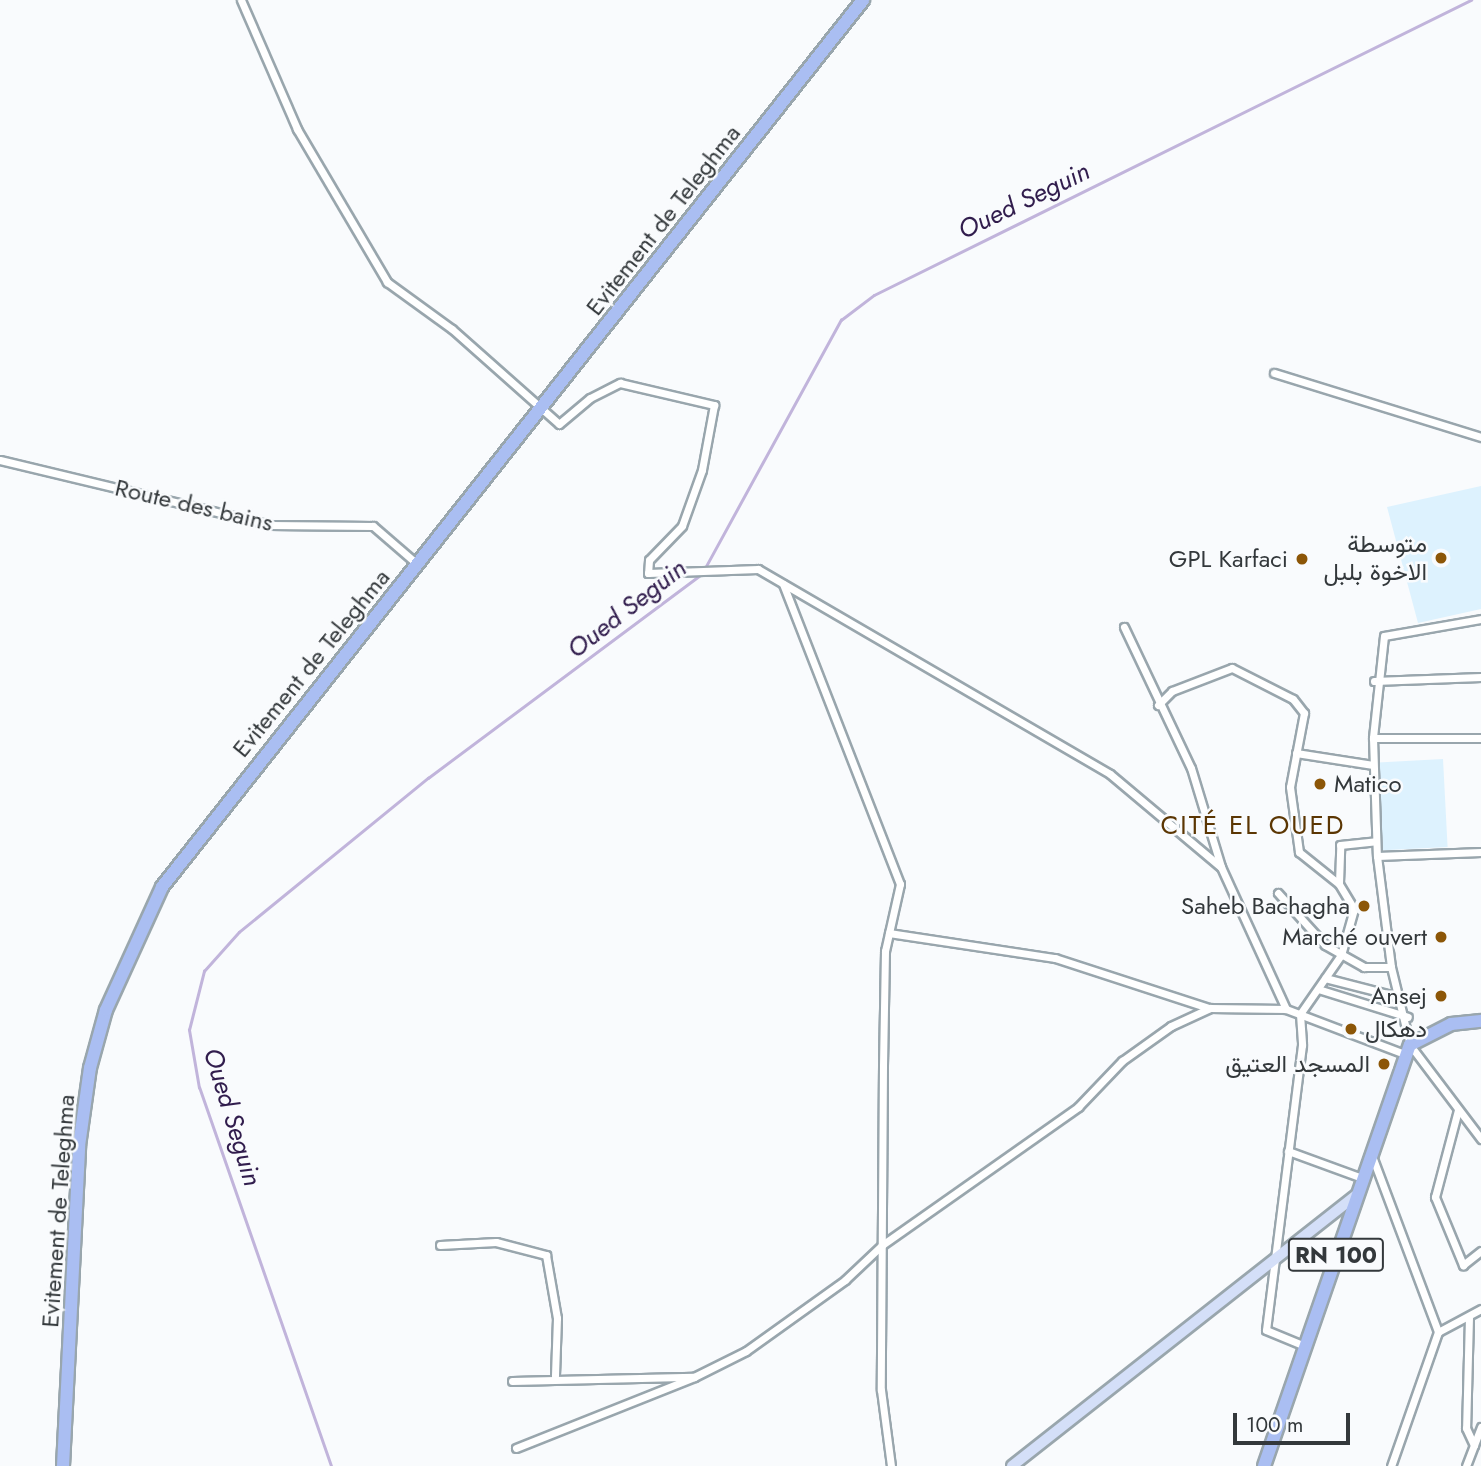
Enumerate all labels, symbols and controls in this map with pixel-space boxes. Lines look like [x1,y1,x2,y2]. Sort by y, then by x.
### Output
street label: Evitement de Teleghma [580,119,746,321]
water label: Oued Seguin [953,156,1095,246]
street label: Route des bains [112,473,276,537]
place label: متوسطة الاخوة بلبل [1324,530,1427,586]
place label: GPL Karfaci [1169,545,1288,573]
marker: متوسطة الاخوة بلبل [1433,550,1449,566]
marker: GPL Karfaci [1294,551,1310,567]
water label: Oued Seguin [561,553,693,665]
street label: Evitement de Teleghma [226,563,396,763]
place label: Matico [1334,770,1402,798]
marker: Matico [1312,776,1328,792]
district label: CITÉ EL OUED [1162,810,1344,842]
place label: Saheb Bachagha [1181,892,1350,920]
marker: Saheb Bachagha [1356,898,1372,914]
place label: Marché ouvert [1282,923,1427,951]
marker: Marché ouvert [1433,929,1449,945]
place label: Ansej [1371,982,1427,1010]
marker: Ansej [1433,988,1449,1004]
place label: دهكال [1365,1015,1427,1043]
marker: دهكال [1343,1021,1359,1037]
water label: Oued Seguin [196,1044,268,1190]
place label: المسجد العتيق [1225,1050,1370,1078]
marker: المسجد العتيق [1376,1056,1392,1072]
street label: Evitement de Teleghma [35,1094,81,1328]
road number: RN 100 [1287,1236,1385,1274]
scale bar [1236,1400,1353,1444]
text: 100 m [1246,1410,1303,1440]

